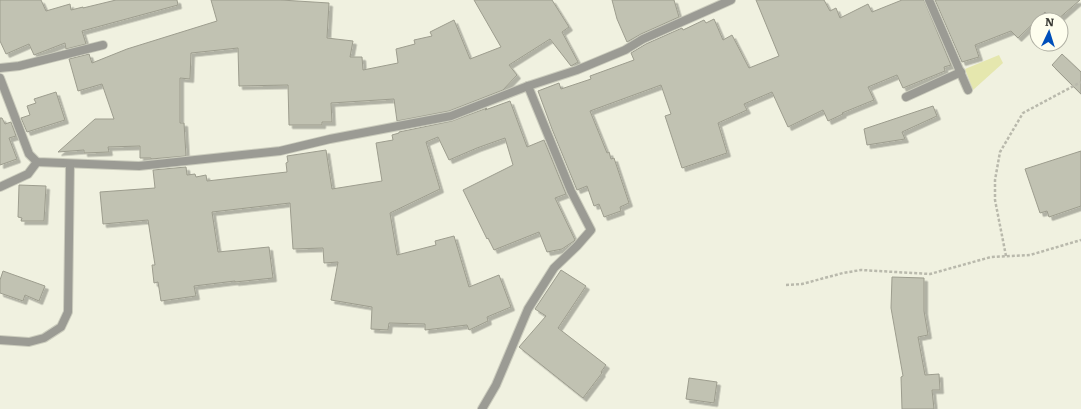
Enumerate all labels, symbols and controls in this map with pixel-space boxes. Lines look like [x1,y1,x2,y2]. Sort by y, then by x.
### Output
north arrow [1029,12,1069,52]
text: N [1045,13,1055,29]

